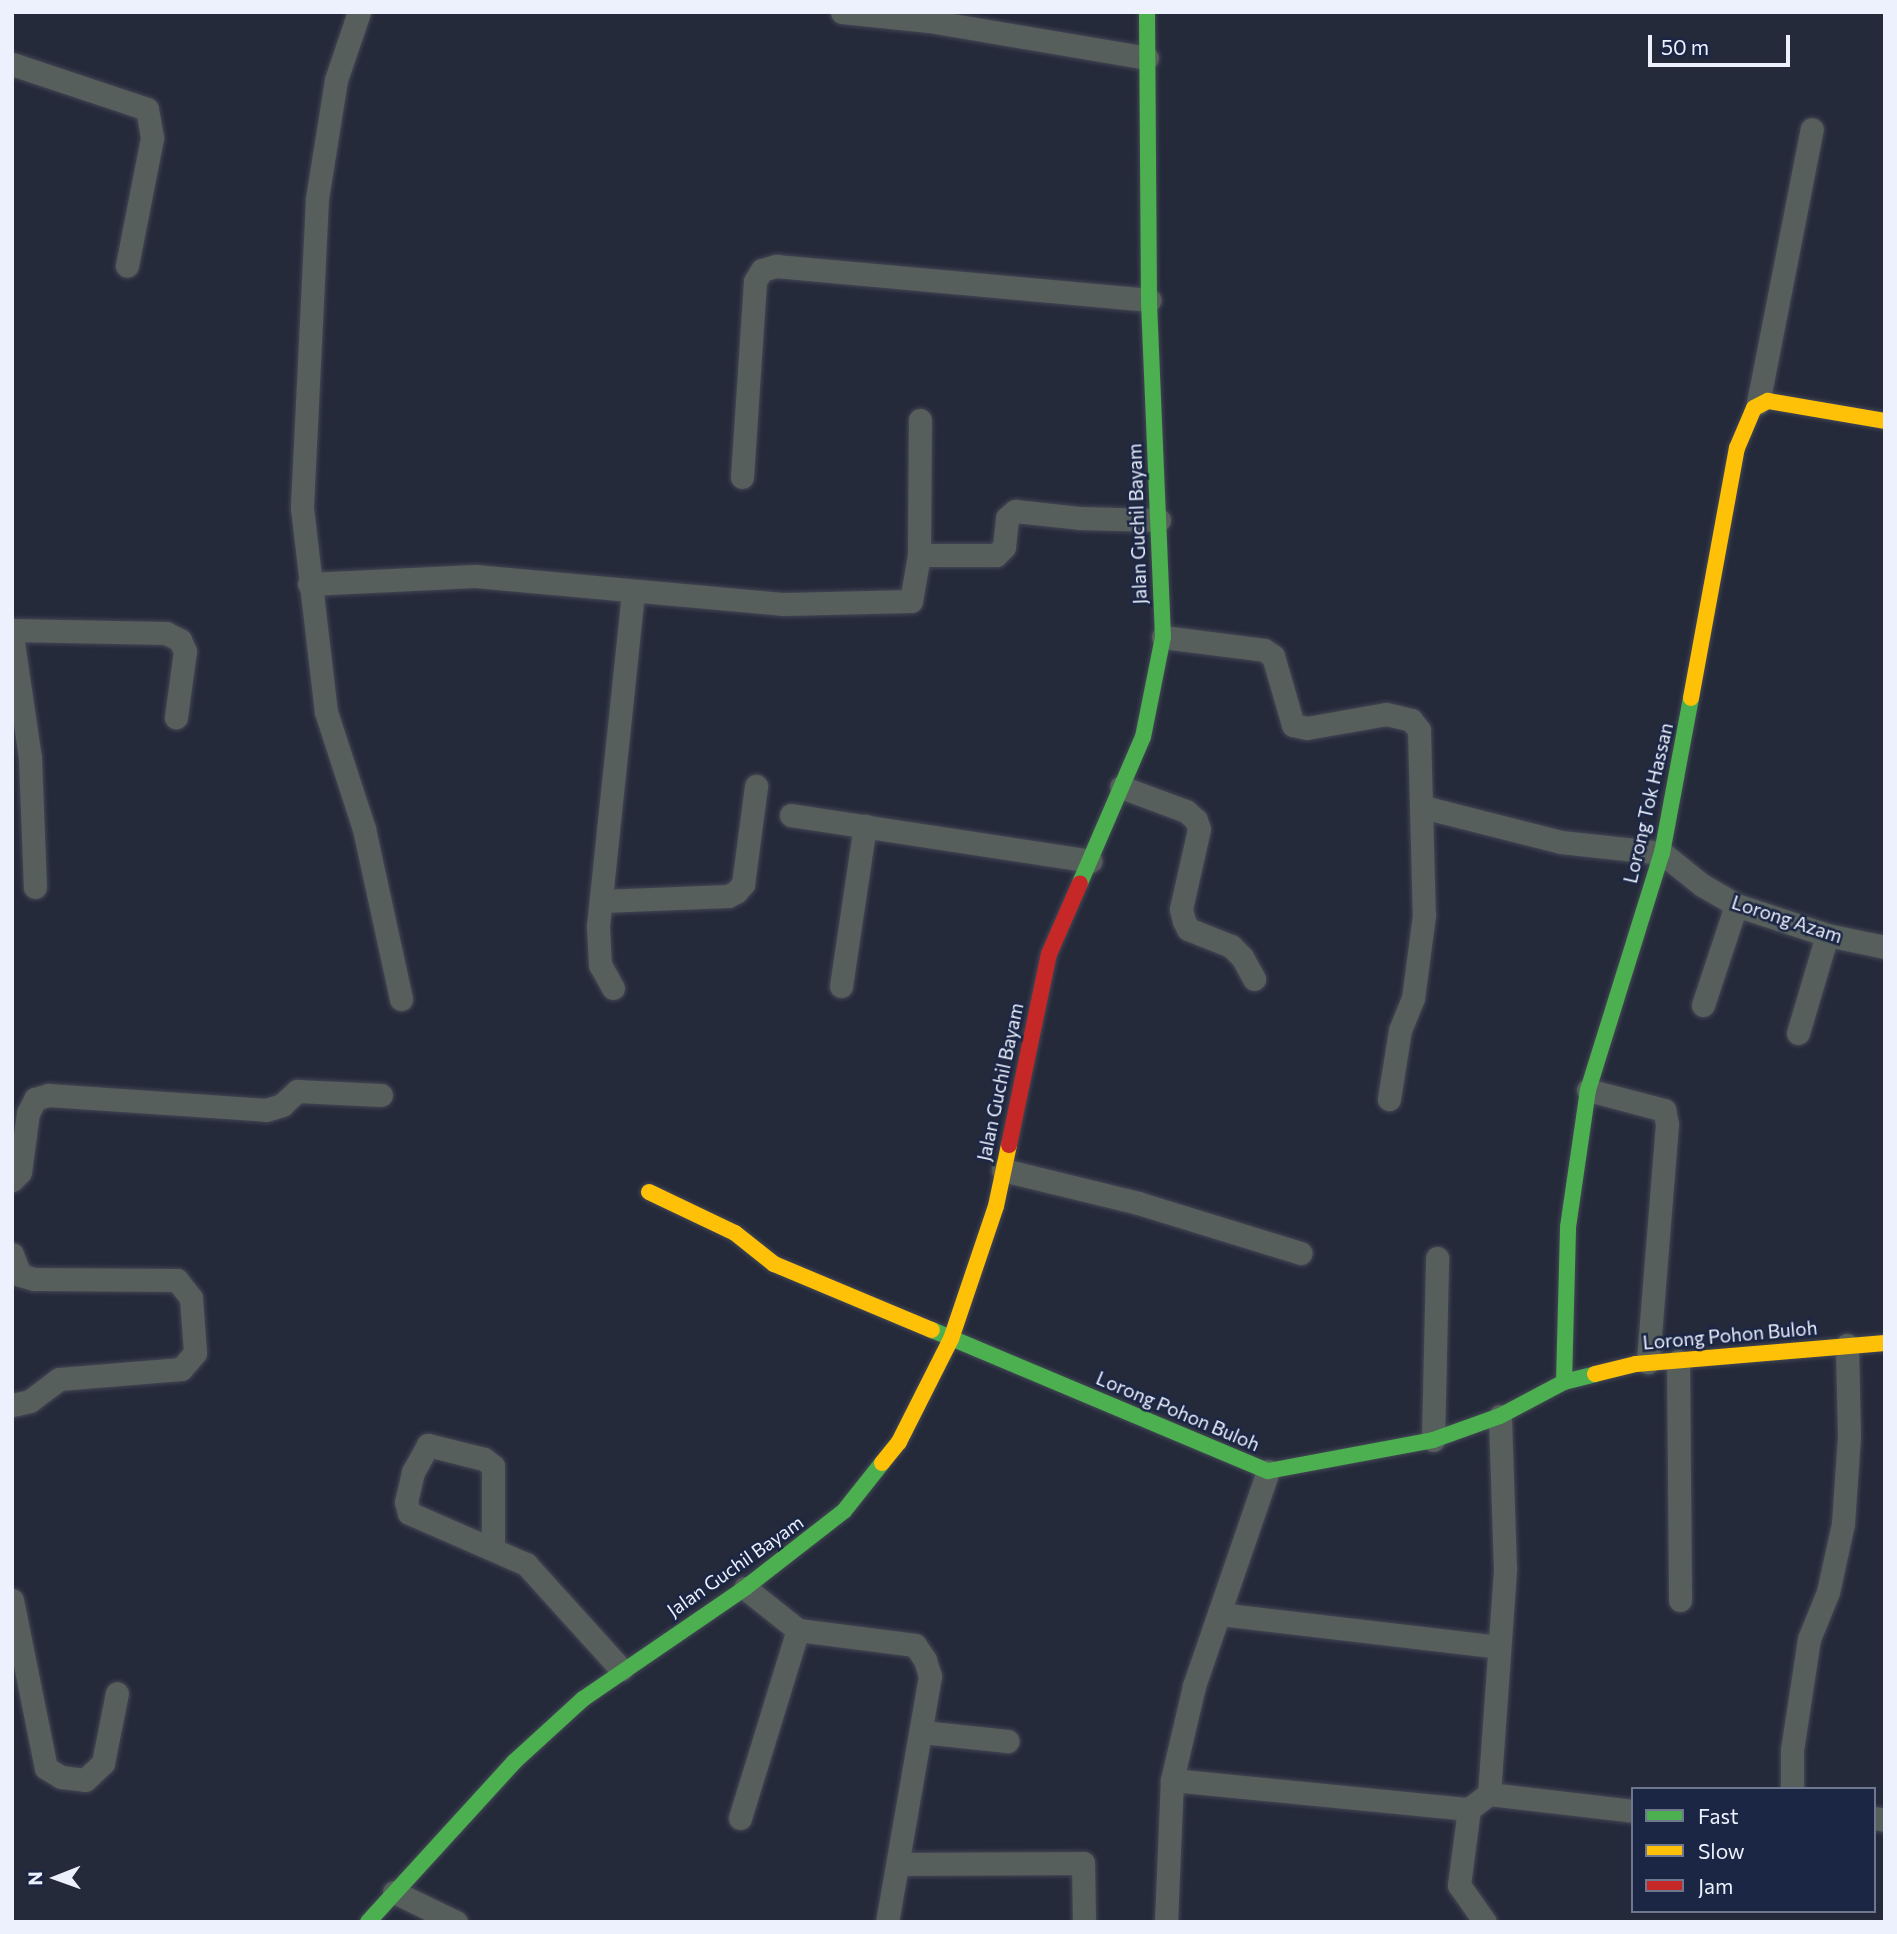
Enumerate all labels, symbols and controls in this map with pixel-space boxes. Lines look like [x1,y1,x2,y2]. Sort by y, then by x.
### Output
scale bar [1652,21,1794,65]
text: 50 m [1661,34,1709,59]
street label: Jalan Guchil Bayam [1123,443,1151,605]
street label: Lorong Tok Hassan [1618,721,1678,885]
street label: Lorong Azam [1729,890,1845,948]
street label: Jalan Guchil Bayam [972,1001,1028,1163]
street label: Lorong Pohon Buloh [1642,1316,1818,1354]
street label: Lorong Pohon Buloh [1093,1366,1263,1456]
street label: Jalan Guchil Bayam [662,1510,808,1622]
legend [1631,1787,1876,1913]
text: Fast [1698,1803,1739,1828]
text: Slow [1698,1838,1745,1863]
north arrow [21,1843,91,1913]
text: N [23,1871,46,1886]
text: Jam [1698,1873,1733,1898]

